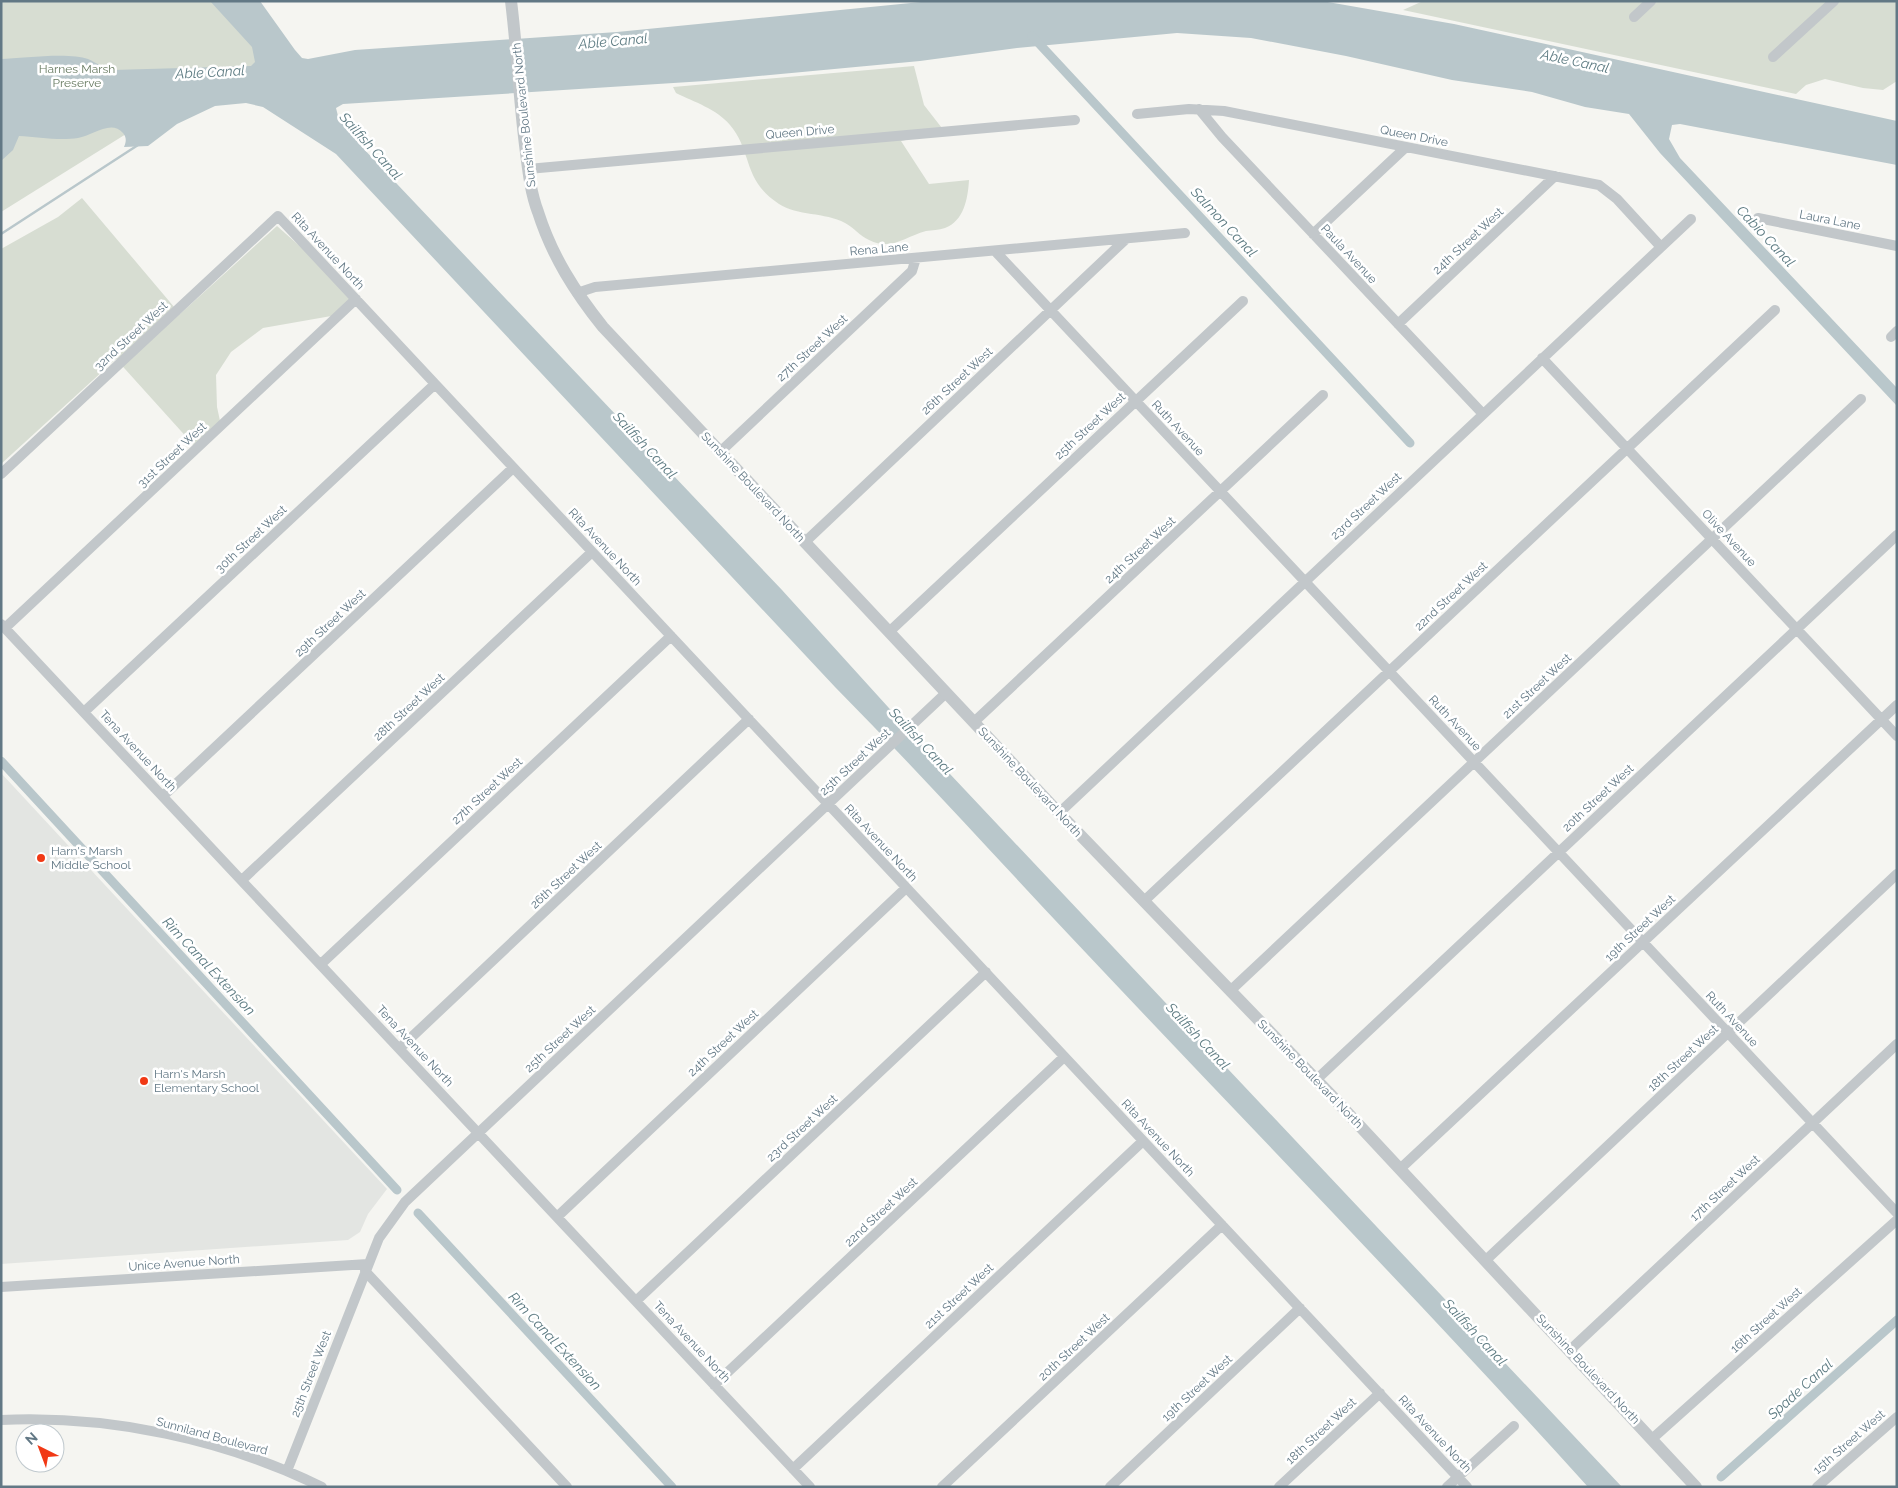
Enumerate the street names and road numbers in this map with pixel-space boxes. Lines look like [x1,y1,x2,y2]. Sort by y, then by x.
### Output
street label: Sunshine Boulevard North [509,42,539,188]
street label: Queen Drive [765,122,835,142]
street label: Queen Drive [1379,123,1449,149]
street label: 24th Street West [1430,205,1506,277]
street label: Laura Lane [1798,207,1862,233]
street label: Rita Avenue North [289,210,367,292]
street label: Paula Avenue [1318,222,1380,286]
street label: Rena Lane [849,239,909,259]
street label: 32nd Street West [92,299,170,373]
street label: 27th Street West [774,312,850,384]
street label: 26th Street West [919,344,995,418]
street label: 25th Street West [1052,390,1128,462]
street label: Ruth Avenue [1149,397,1207,459]
street label: 31st Street West [135,420,209,490]
street label: Sunshine Boulevard North [698,429,808,545]
street label: 23rd Street West [1328,470,1404,542]
street label: 30th Street West [212,502,290,576]
street label: Rita Avenue North [566,506,644,588]
street label: Olive Avenue [1699,507,1759,569]
street label: 24th Street West [1102,514,1178,586]
street label: 22nd Street West [1412,559,1490,633]
street label: 29th Street West [292,587,368,659]
street label: 21st Street West [1500,651,1574,721]
street label: 28th Street West [371,671,447,743]
street label: Ruth Avenue [1426,692,1484,754]
street label: Tena Avenue North [97,707,179,795]
street label: Sunshine Boulevard North [975,724,1085,840]
street label: 25th Street West [817,726,893,798]
street label: 27th Street West [449,755,525,827]
street label: 20th Street West [1560,761,1636,835]
street label: Rita Avenue North [842,802,920,884]
street label: 26th Street West [528,838,604,912]
street label: 19th Street West [1602,892,1678,964]
street label: Ruth Avenue [1703,988,1761,1050]
street label: Tena Avenue North [374,1002,456,1090]
street label: 25th Street West [522,1003,598,1075]
street label: 24th Street West [685,1007,761,1079]
street label: Sunshine Boulevard North [1255,1017,1365,1131]
street label: 18th Street West [1645,1022,1721,1094]
street label: 23rd Street West [764,1092,840,1164]
street label: Rita Avenue North [1119,1097,1197,1179]
street label: 17th Street West [1687,1152,1763,1224]
street label: 22nd Street West [842,1175,920,1249]
street label: Unice Avenue North [128,1252,240,1274]
street label: 21st Street West [922,1261,996,1331]
street label: 16th Street West [1728,1284,1804,1356]
street label: Tena Avenue North [651,1298,733,1386]
street label: 20th Street West [1036,1310,1112,1384]
street label: Sunshine Boulevard North [1533,1311,1643,1427]
street label: 25th Street West [288,1329,334,1419]
street label: 19th Street West [1159,1352,1235,1424]
street label: Rita Avenue North [1396,1393,1474,1475]
street label: 18th Street West [1283,1395,1359,1467]
street label: 15th Street West [1810,1407,1888,1477]
street label: Sunniland Boulevard [155,1414,269,1458]

